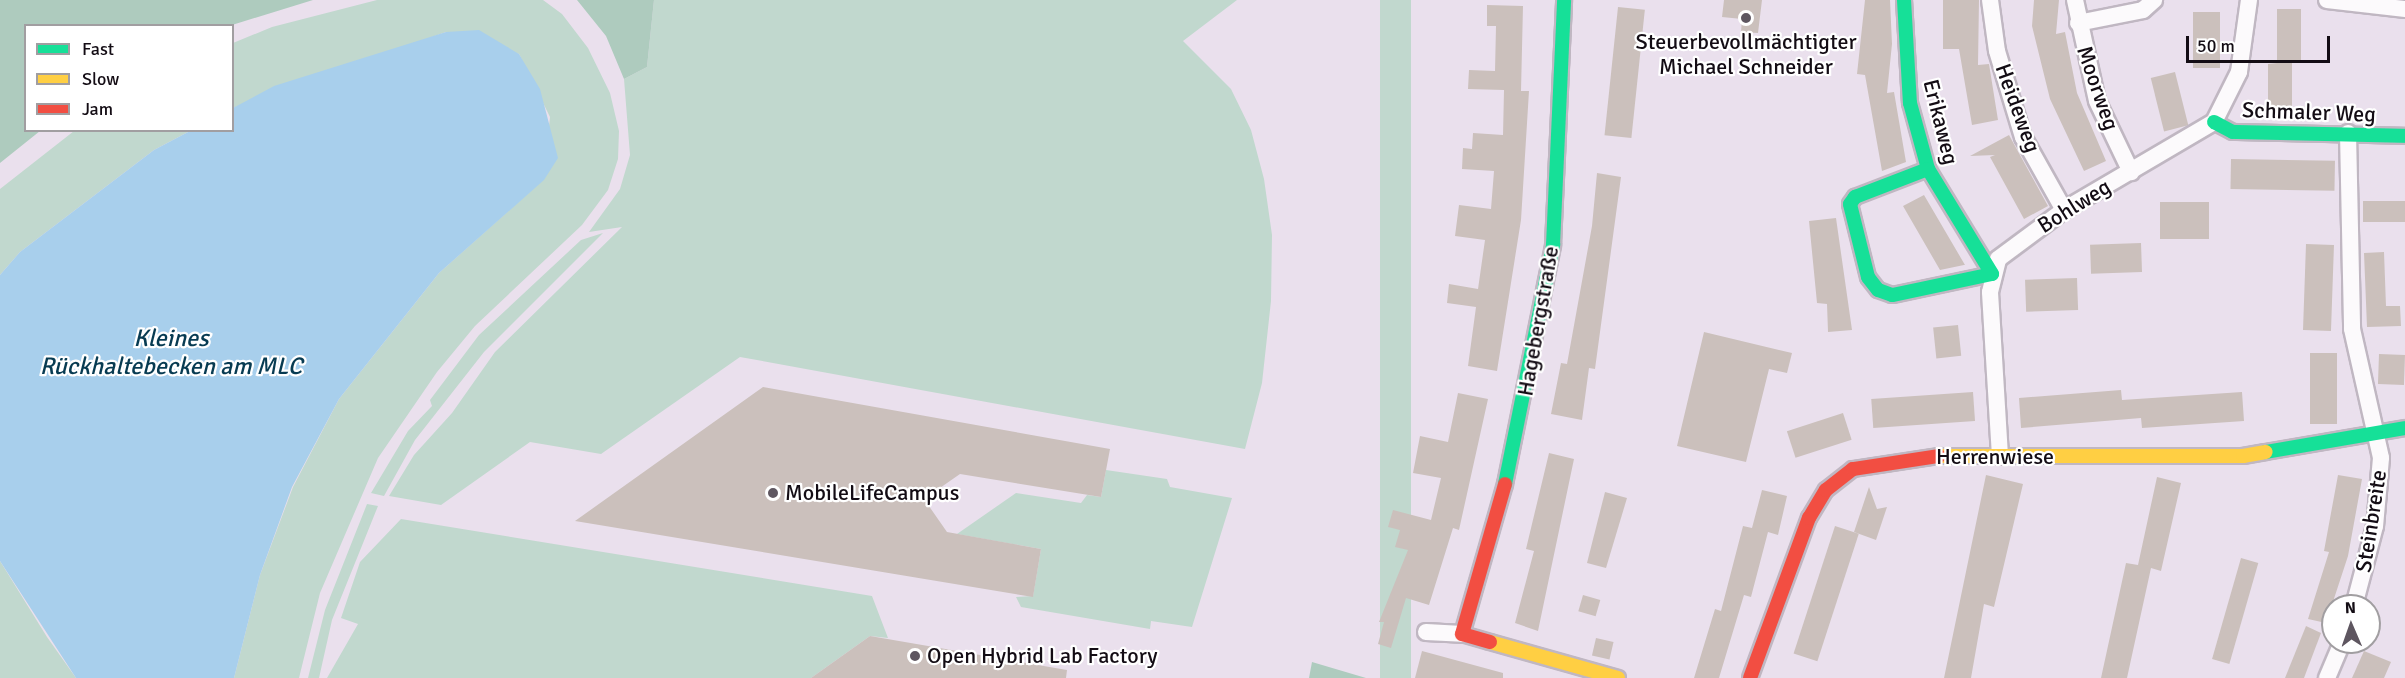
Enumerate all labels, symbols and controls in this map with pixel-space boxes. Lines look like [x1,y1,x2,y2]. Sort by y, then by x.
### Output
marker: Steuerbevollmächtigter Michael Schneider [1739,11,1753,25]
legend [24,24,234,132]
scale bar [2189,24,2333,62]
place label: Steuerbevollmächtigter Michael Schneider [1635,28,1857,80]
text: 50 m [2197,35,2235,57]
text: Fast [82,38,114,60]
street label: Moorweg [2071,42,2125,134]
street label: Heideweg [1990,60,2046,156]
text: Slow [82,68,119,90]
street label: Erikaweg [1918,77,1964,167]
street label: Schmaler Weg [2242,96,2376,128]
text: Jam [82,98,113,120]
street label: Bohlweg [2033,173,2115,239]
street label: Hagebergstraße [1512,244,1564,398]
water label: Kleines Rückhaltebecken am MLC [40,325,302,381]
street label: Herrenwiese [1936,444,2054,470]
street label: Steinbreite [2350,468,2392,574]
place label: MobileLifeCampus [785,480,959,506]
marker: MobileLifeCampus [766,486,780,500]
north arrow [2321,594,2381,654]
text: N [2345,598,2356,618]
place label: Open Hybrid Lab Factory [927,643,1158,669]
marker: Open Hybrid Lab Factory [908,649,922,663]

